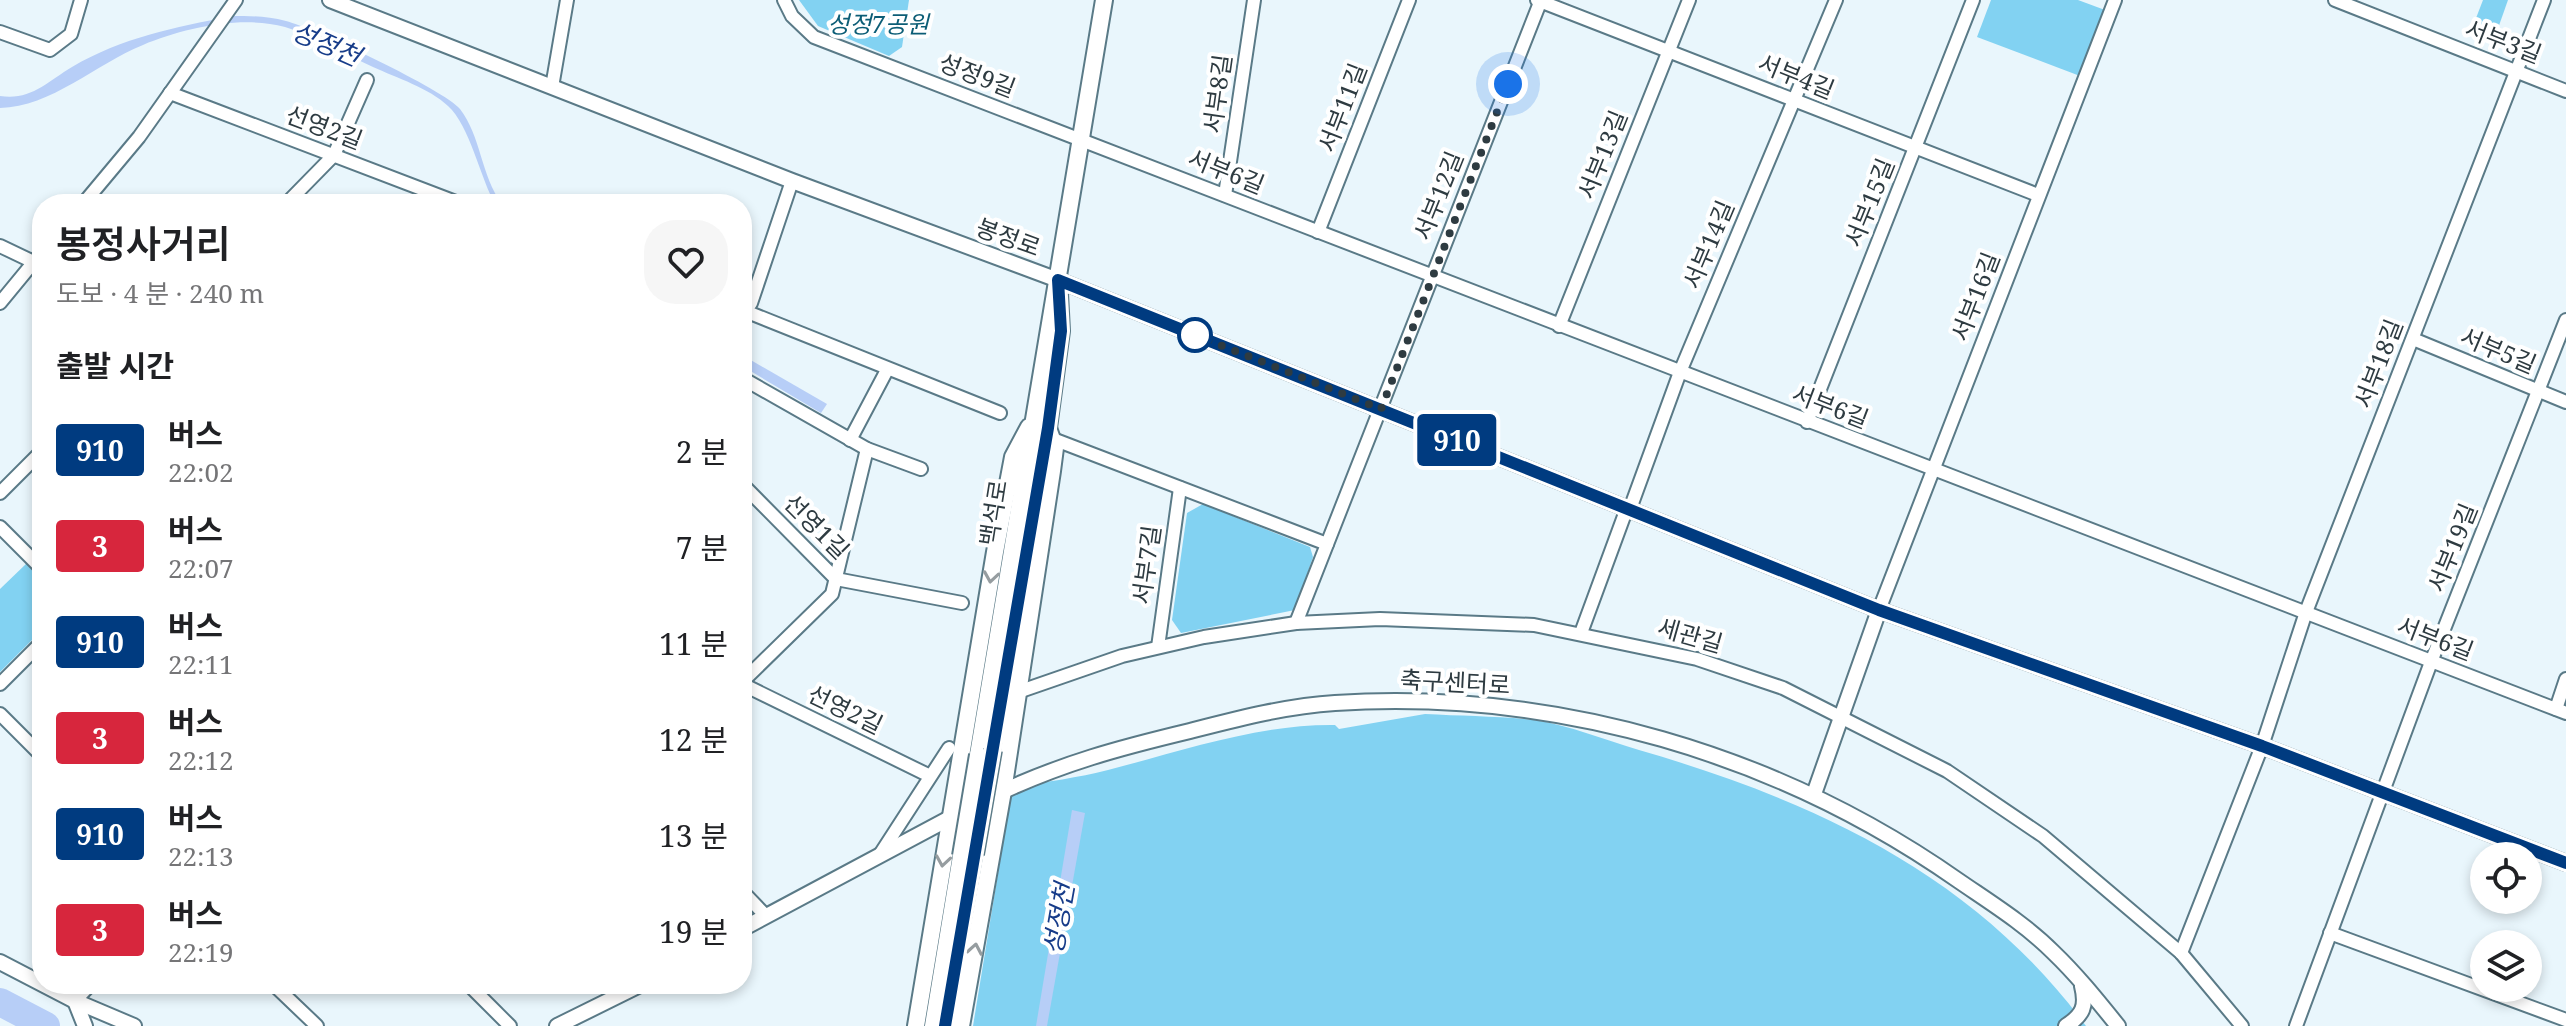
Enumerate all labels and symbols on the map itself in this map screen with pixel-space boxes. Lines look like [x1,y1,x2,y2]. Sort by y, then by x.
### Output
park label: 성정7공원 [827,7,931,40]
street label: 서부3길 [2460,11,2547,70]
water label: 성정천 [286,12,369,75]
street label: 성정9길 [934,45,1021,104]
street label: 서부4길 [1753,45,1840,106]
street label: 서부8길 [1195,52,1238,136]
street label: 서부11길 [1310,58,1374,157]
your location [1488,64,1528,104]
street label: 선영2길 [281,97,368,156]
street label: 서부13길 [1569,105,1634,204]
street label: 서부6길 [1183,140,1270,201]
street label: 서부12길 [1405,146,1470,245]
street label: 서부15길 [1836,153,1901,252]
street label: 서부14길 [1674,195,1741,294]
street label: 봉정로 [972,210,1045,263]
street label: 서부16길 [1943,247,2007,346]
street label: 서부18길 [2346,314,2410,413]
unlabelled marker [1178,318,1212,352]
street label: 서부5길 [2455,319,2542,380]
street label: 서부6길 [1787,376,1874,435]
line badge: 910 [1411,414,1503,466]
street label: 백석로 [971,477,1014,548]
street label: 선영1길 [777,486,857,566]
street label: 서부19길 [2419,498,2484,597]
street label: 서부7길 [1124,523,1167,607]
one-way arrow [983,570,1000,584]
street label: 서부6길 [2392,608,2479,667]
street label: 세관길 [1654,610,1727,660]
street label: 축구센터로 [1399,662,1511,701]
street label: 선영2길 [803,676,889,741]
one-way arrow [935,854,952,868]
water label: 성정천 [1034,877,1083,957]
one-way arrow [966,942,983,956]

